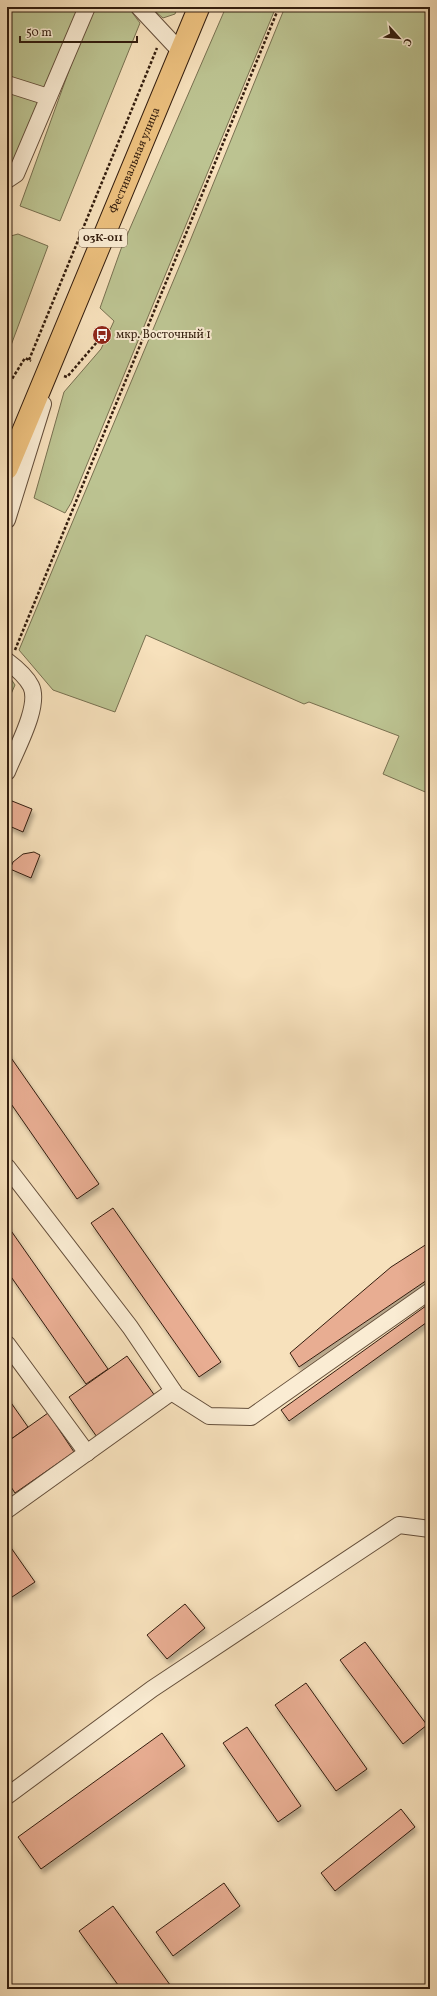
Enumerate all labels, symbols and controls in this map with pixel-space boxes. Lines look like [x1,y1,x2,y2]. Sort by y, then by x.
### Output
scale bar [20,18,137,44]
north arrow [379,18,419,58]
text: 50 m [26,25,52,41]
text: С [398,35,415,48]
street label: Фестивальная улица [106,105,164,216]
road number: 03К-011 [79,229,127,247]
bus stop icon: мкр. Восточный 1 [91,324,113,346]
place label: мкр. Восточный 1 [116,327,211,343]

